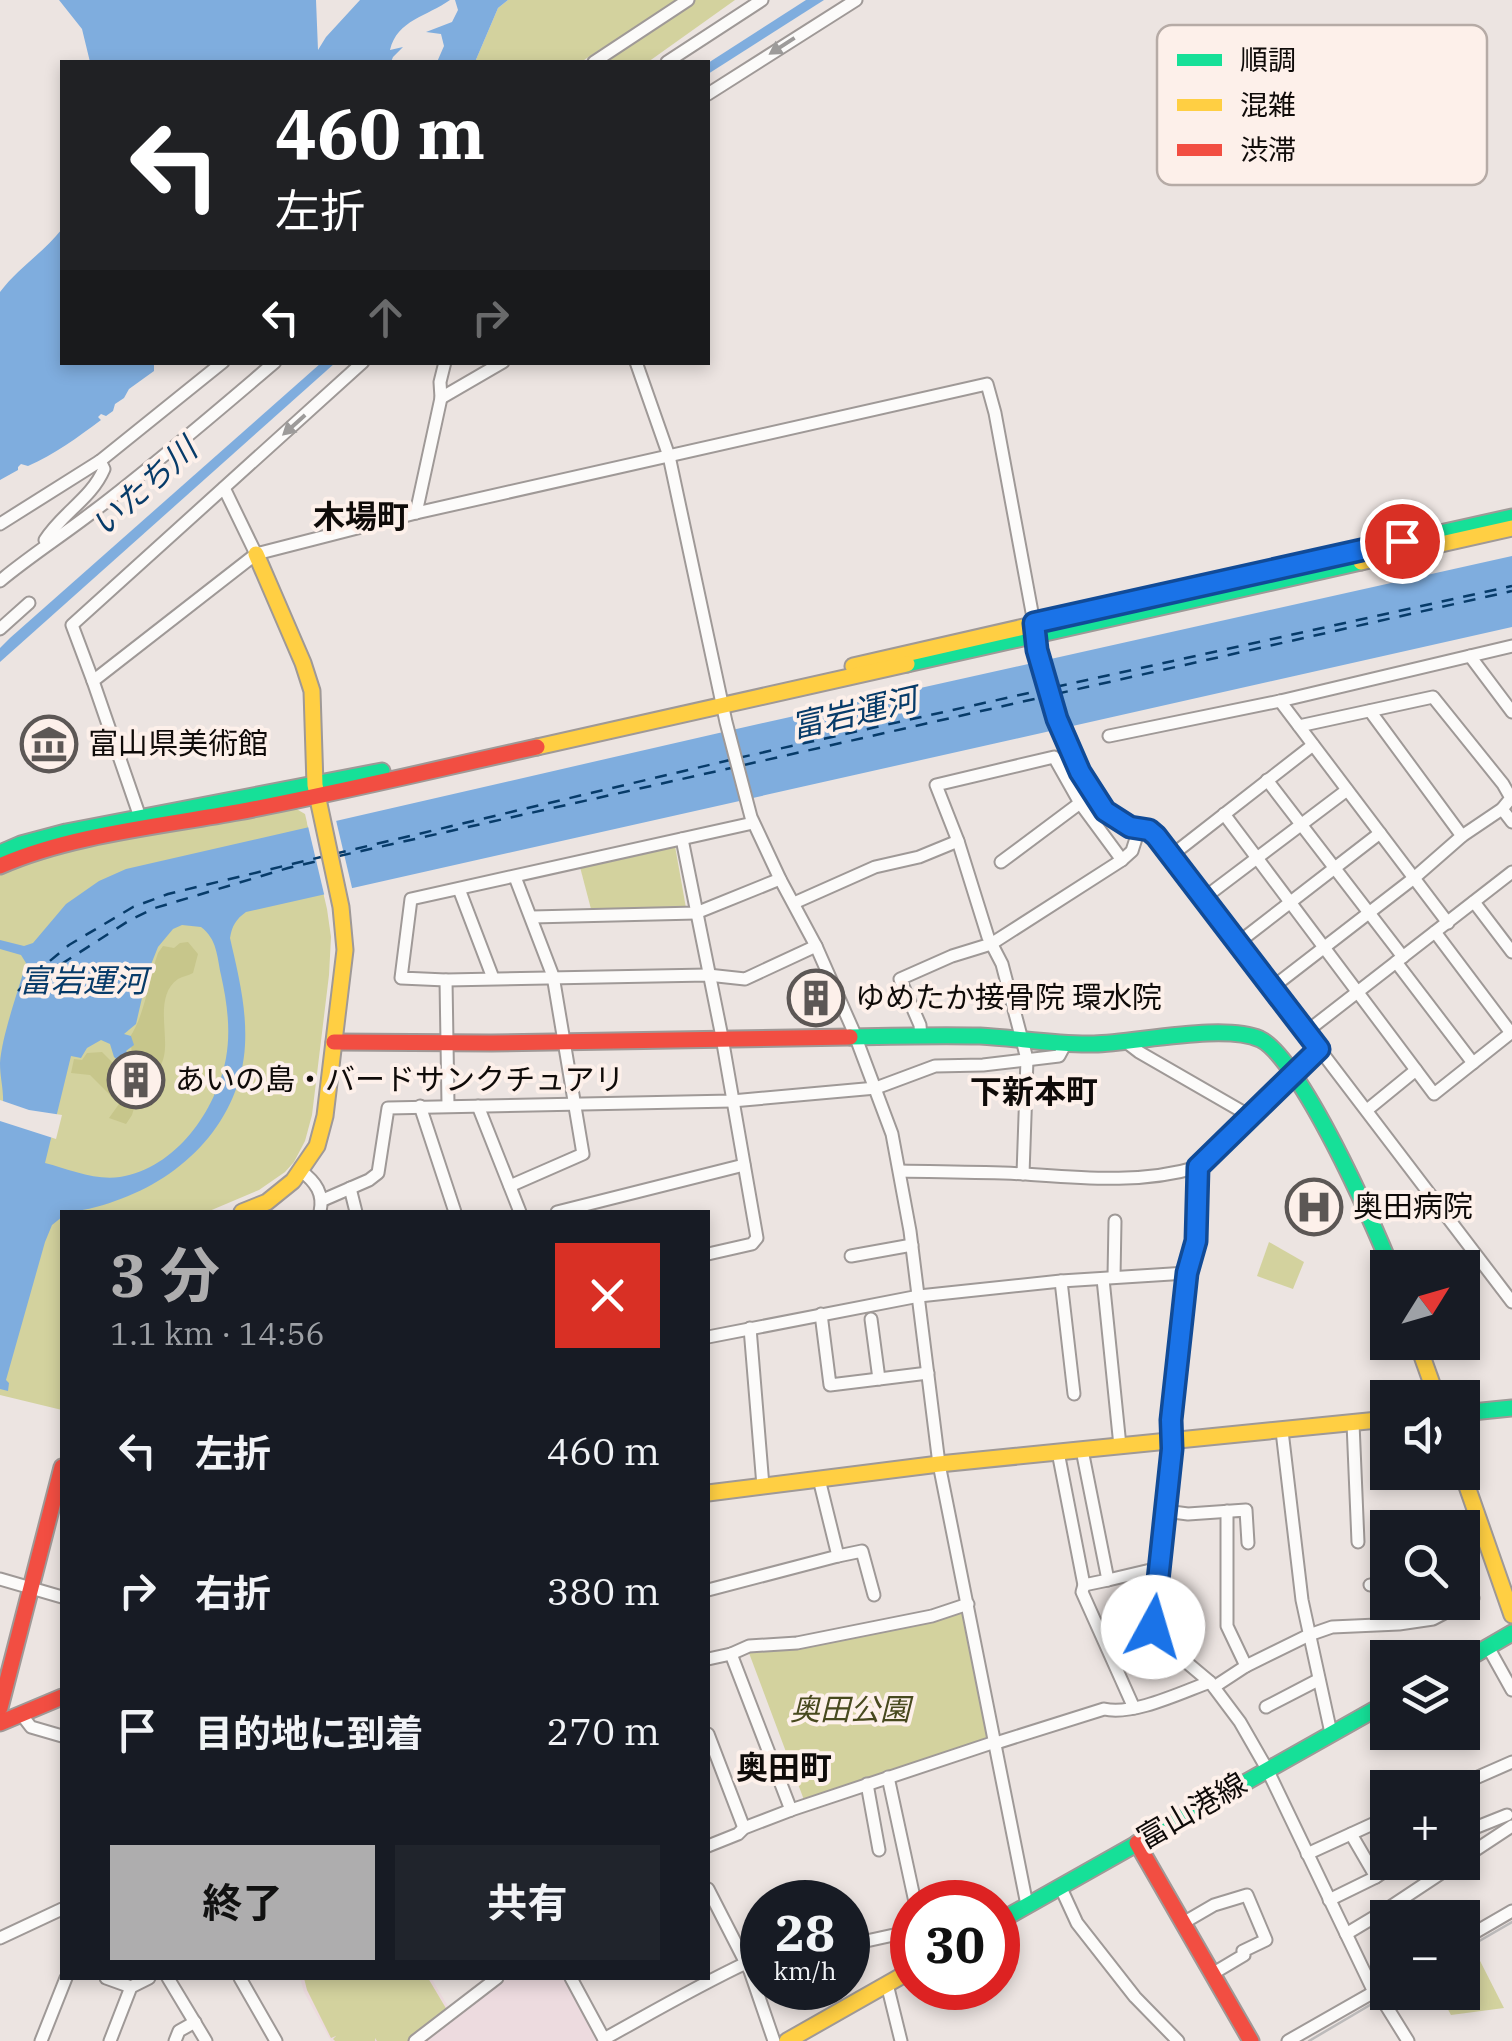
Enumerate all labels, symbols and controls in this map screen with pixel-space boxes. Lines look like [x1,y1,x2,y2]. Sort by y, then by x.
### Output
legend [1157,25,1487,185]
one-way arrow [768,37,795,55]
text: 順調 [1240,41,1296,78]
text: 混雑 [1240,86,1296,123]
text: 460 m [275,87,485,178]
icon: left [110,100,240,230]
text: 渋滞 [1240,131,1296,168]
text: 左折 [275,181,365,239]
icon: left [253,290,308,345]
icon: ahead [358,290,413,345]
icon: right [463,290,518,345]
one-way arrow [282,413,306,436]
water label: いたち川 [82,426,207,545]
district label: 木場町 [313,495,409,537]
pin [1360,499,1445,584]
icon: arrive [1375,514,1430,569]
water label: 富岩運河 [787,676,927,747]
museum icon: 富山県美術館 [19,714,79,774]
place label: 富山県美術館 [88,723,268,762]
water label: 富岩運河 [19,959,153,1001]
building icon: ゆめたか接骨院 環水院 [786,968,846,1028]
place label: ゆめたか接骨院 環水院 [855,977,1162,1016]
building icon: あいの島・バードサンクチュアリ [106,1050,166,1110]
place label: あいの島・バードサンクチュアリ [175,1059,624,1098]
district label: 下新本町 [970,1070,1098,1112]
hospital icon: 奥田病院 [1284,1177,1344,1237]
place label: 奥田病院 [1353,1186,1473,1225]
text: 3 分 [110,1235,220,1314]
button: close [555,1243,660,1348]
north arrow [1370,1250,1480,1360]
map controls [1370,1250,1480,2010]
text: 1.1 km · 14:56 [110,1312,325,1354]
button: sound [1370,1380,1480,1490]
icon: left [110,1423,165,1478]
text: 460 m [547,1426,660,1475]
text: 左折 [195,1428,271,1477]
button: search [1370,1510,1480,1620]
icon: right [110,1563,165,1618]
text: 380 m [547,1566,660,1615]
text: 右折 [195,1568,271,1617]
position arrow [1101,1575,1205,1679]
button: layers [1370,1640,1480,1750]
park label: 奥田公園 [790,1689,914,1728]
icon: arrive [110,1703,165,1758]
text: 270 m [547,1706,660,1755]
text: 目的地に到着 [195,1708,423,1757]
district label: 奥田町 [736,1746,832,1788]
street label: 富山港線 [1130,1763,1253,1857]
button: + [1370,1770,1480,1880]
button: 終了 [110,1845,375,1960]
button: 共有 [395,1845,660,1960]
speed limit sign: 30 [890,1880,1020,2010]
text: 28 [775,1900,835,1965]
button: − [1370,1900,1480,2010]
text: km/h [773,1954,837,1987]

